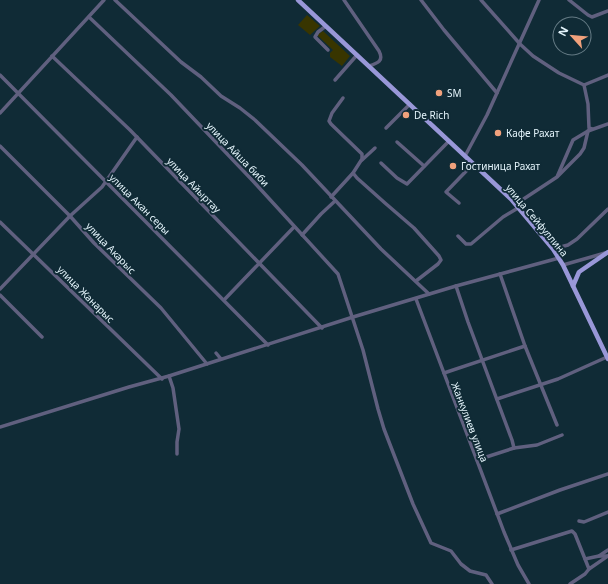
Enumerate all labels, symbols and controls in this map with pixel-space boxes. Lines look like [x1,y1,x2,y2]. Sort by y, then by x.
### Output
north arrow [552,16,592,56]
text: N [554,24,571,39]
place label: SM [447,86,462,100]
marker: SM [434,88,444,98]
place label: De Rich [414,108,449,122]
marker: De Rich [401,110,411,120]
street label: улица Айша биби [203,119,273,189]
place label: Кафе Рахат [506,126,560,140]
marker: Кафе Рахат [493,128,503,138]
street label: улица Айыртау [164,154,225,217]
place label: Гостиница Рахат [461,159,541,173]
marker: Гостиница Рахат [448,161,458,171]
street label: улица Акан серы [107,171,173,237]
street label: улица Сейфуллина [503,181,571,259]
street label: улица Акарыс [83,219,139,277]
street label: улица Жанарыс [54,262,118,326]
street label: Жанкулиев улица [448,380,492,464]

